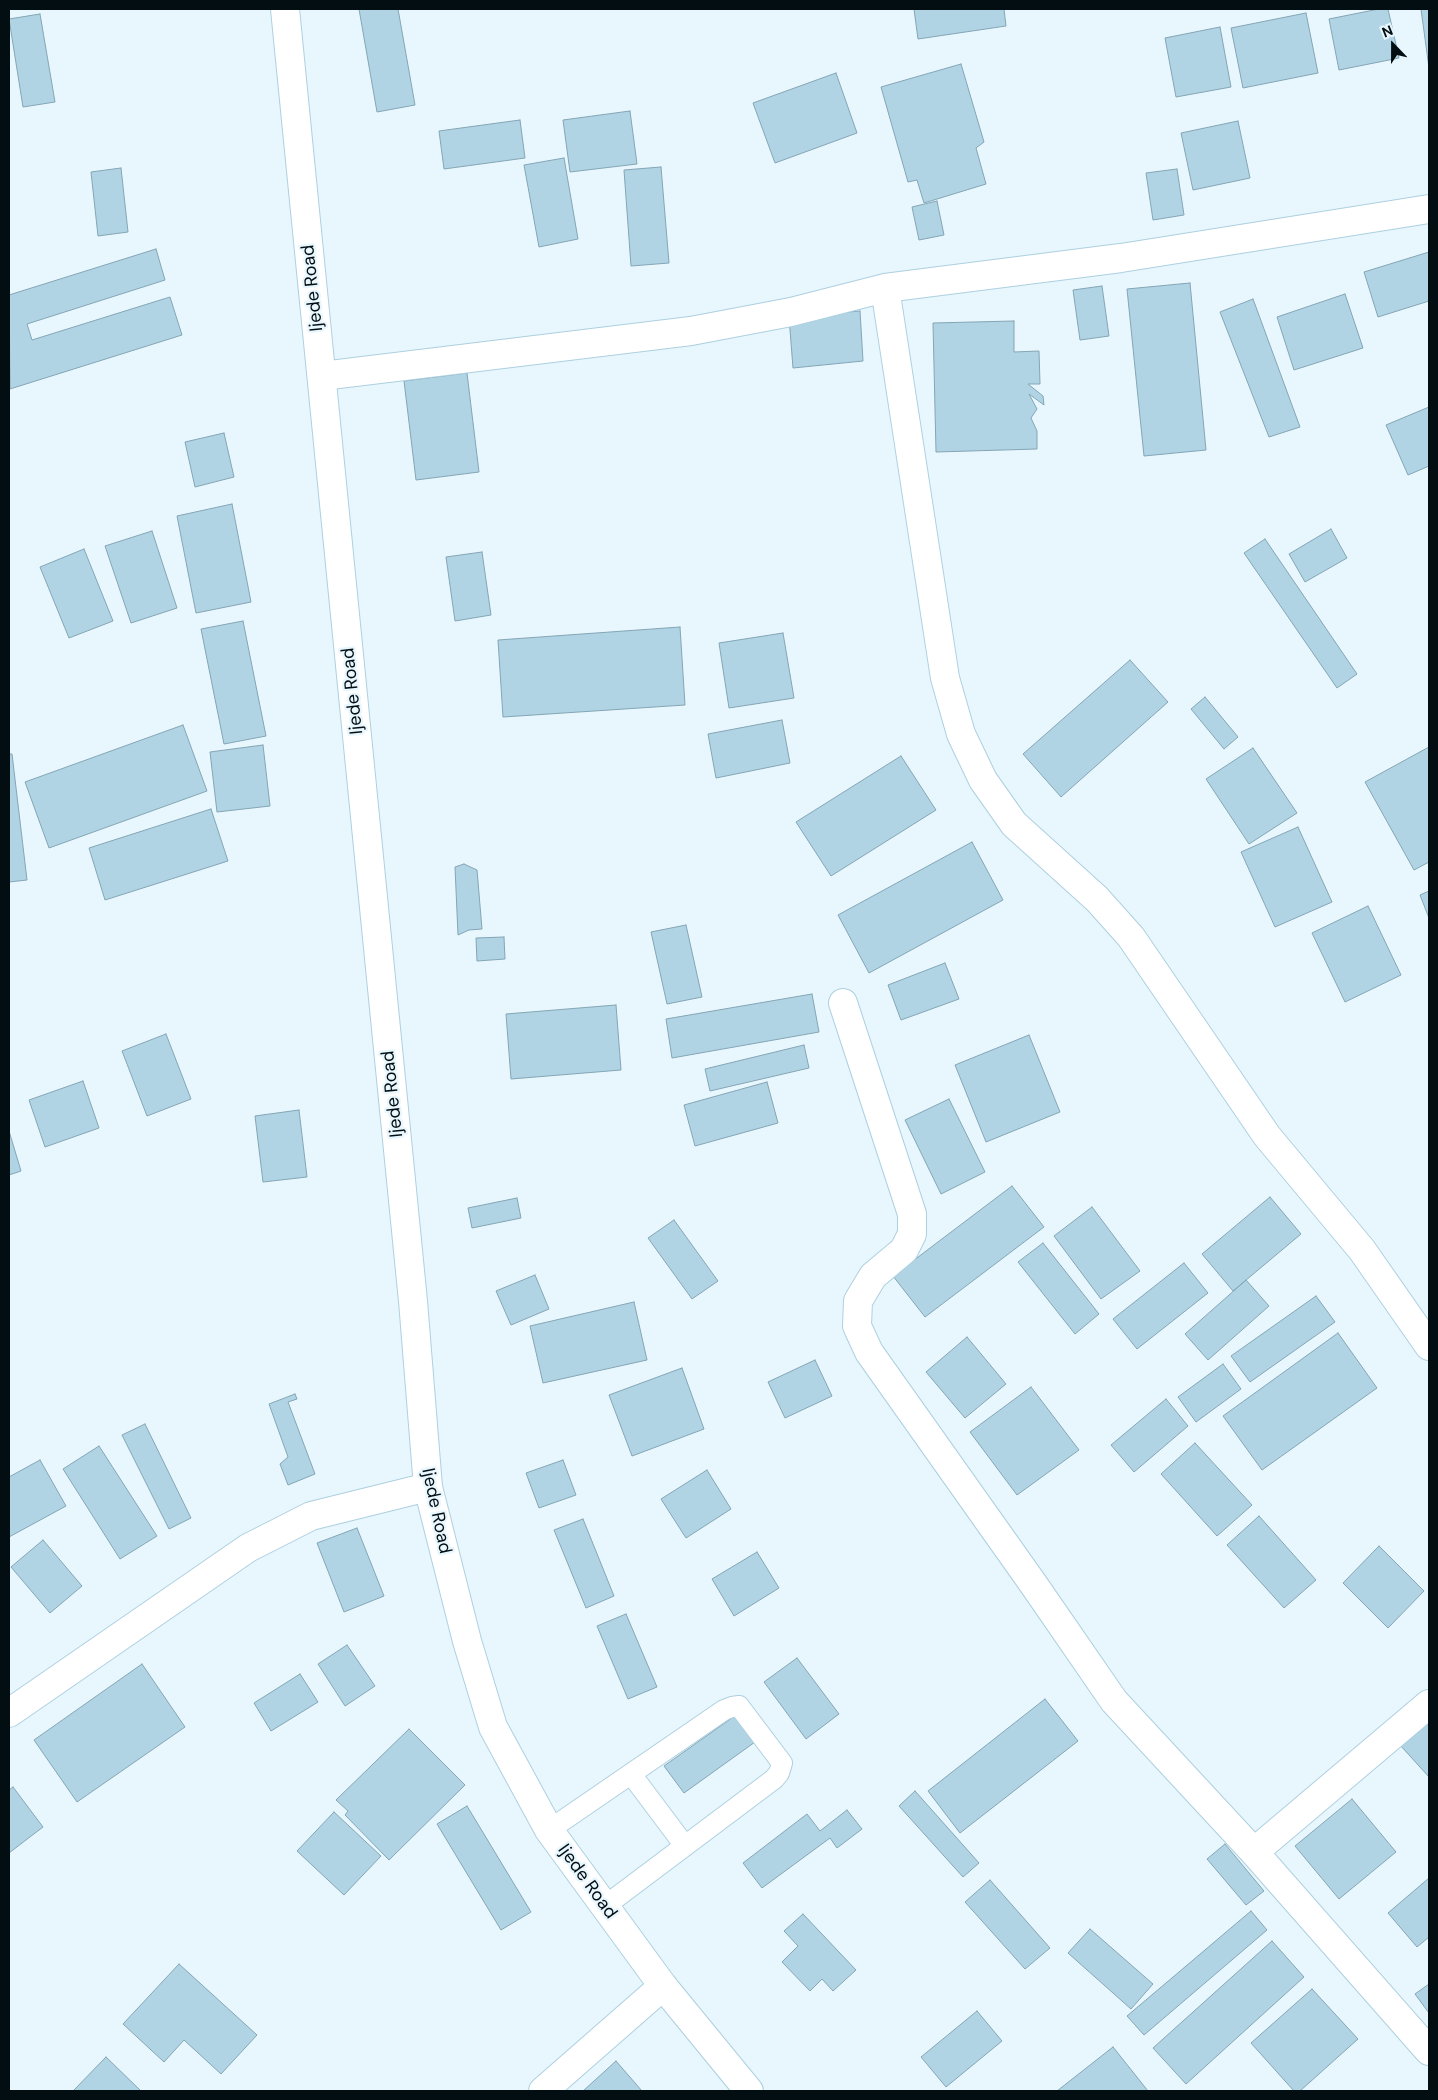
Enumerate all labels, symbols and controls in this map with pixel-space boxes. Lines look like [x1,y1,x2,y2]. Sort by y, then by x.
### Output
north arrow [1368,20,1418,70]
text: N [1379,21,1395,41]
street label: Ijede Road [298,244,328,332]
street label: Ijede Road [338,647,368,735]
street label: Ijede Road [378,1050,408,1138]
street label: Ijede Road [416,1466,456,1556]
street label: Ijede Road [553,1840,621,1924]

